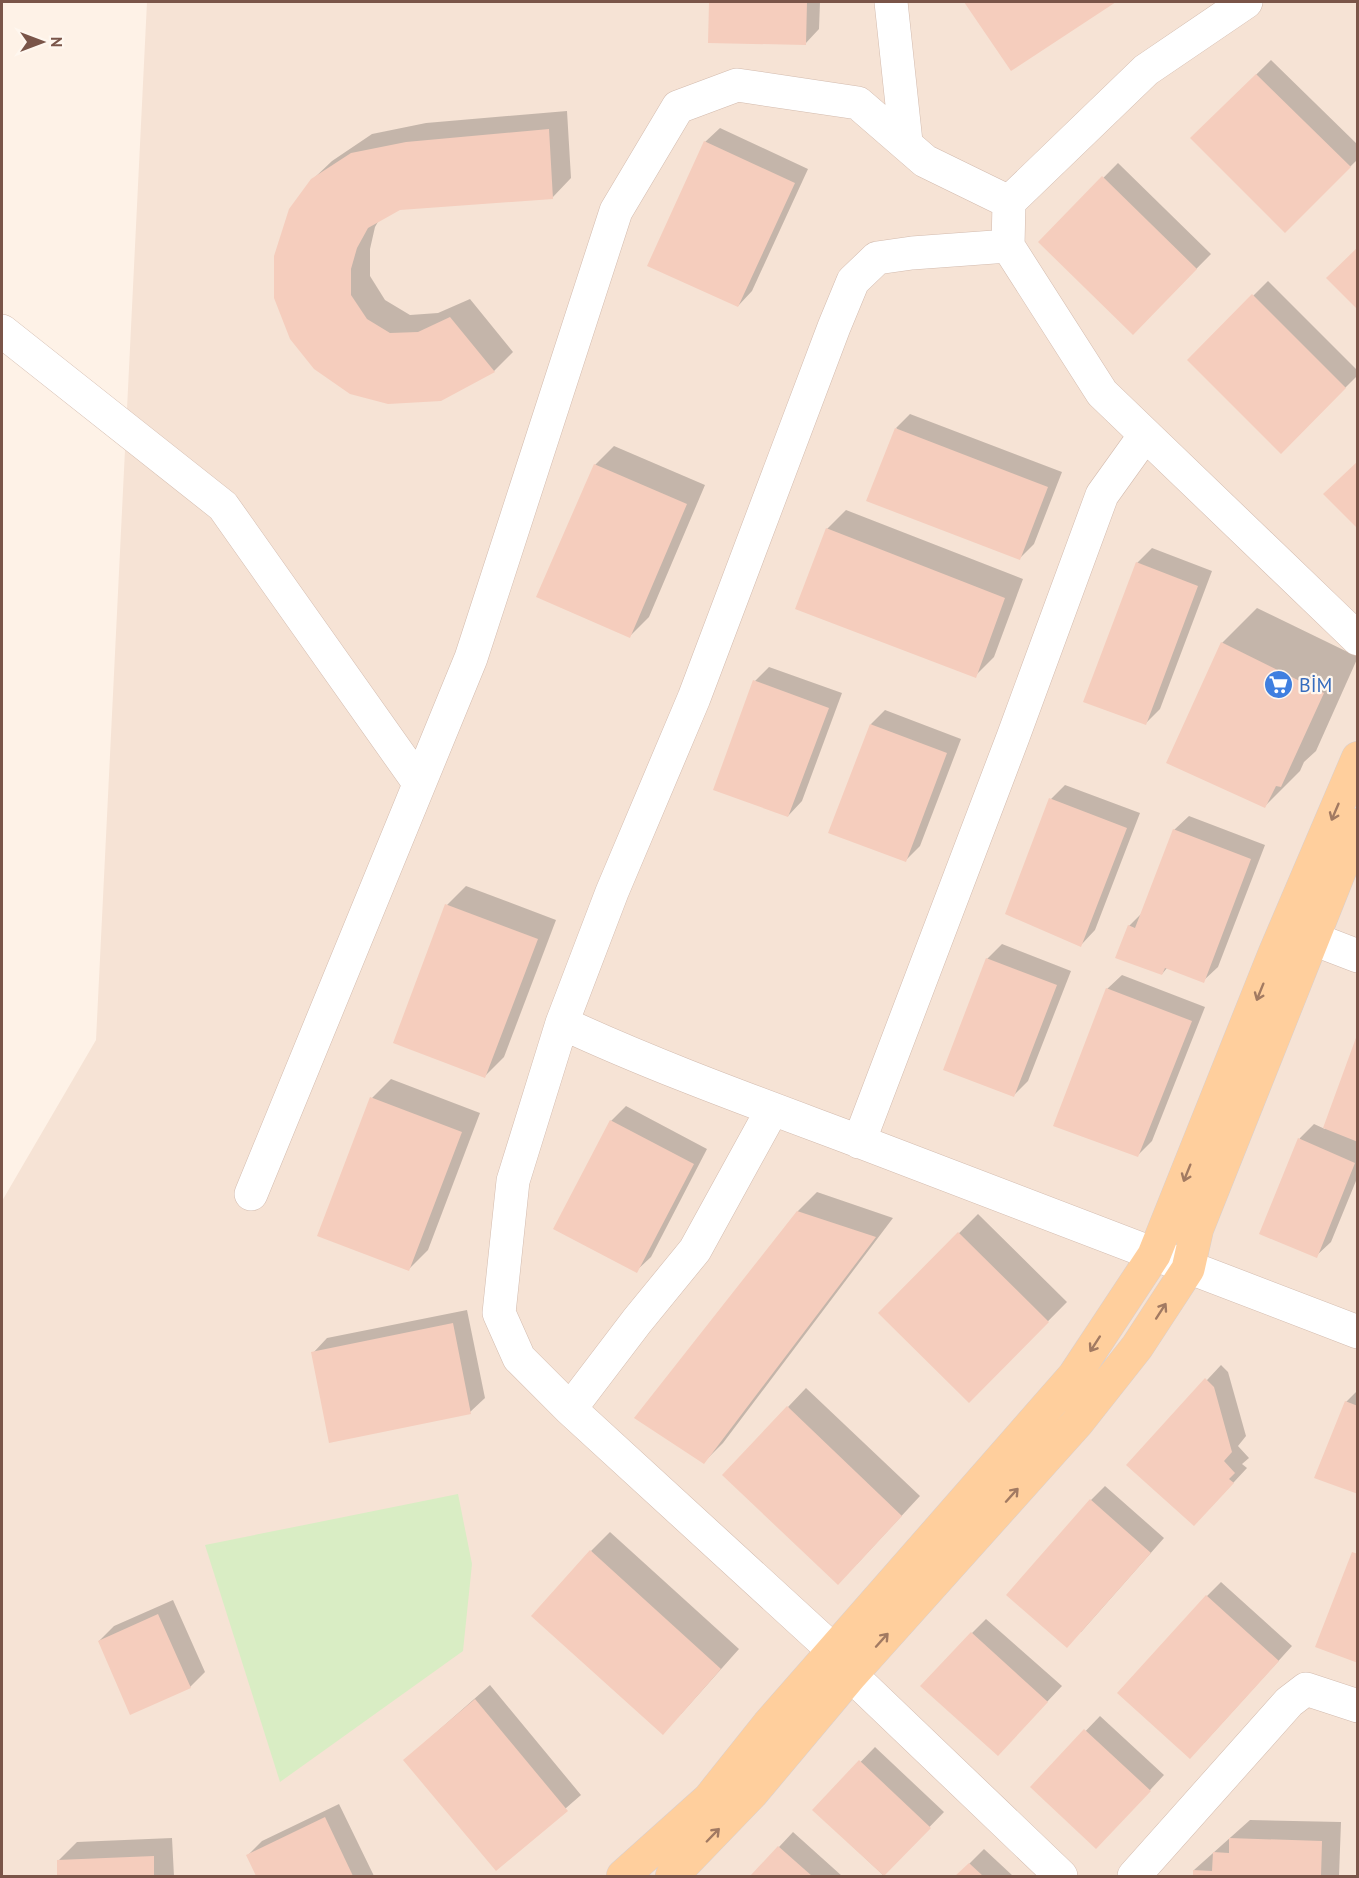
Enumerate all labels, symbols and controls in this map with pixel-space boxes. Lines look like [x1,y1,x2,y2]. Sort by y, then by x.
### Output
north arrow [12,12,72,72]
text: N [47,37,67,47]
supermarket icon: BİM [1262,669,1294,701]
place label: BİM [1299,672,1332,698]
one-way arrow [1329,802,1340,821]
one-way arrow [1253,982,1264,1001]
one-way arrow [1181,1163,1192,1182]
one-way arrow [1154,1302,1167,1319]
one-way arrow [1089,1335,1101,1352]
one-way arrow [1005,1488,1019,1503]
one-way arrow [875,1633,889,1648]
one-way arrow [705,1827,720,1842]

